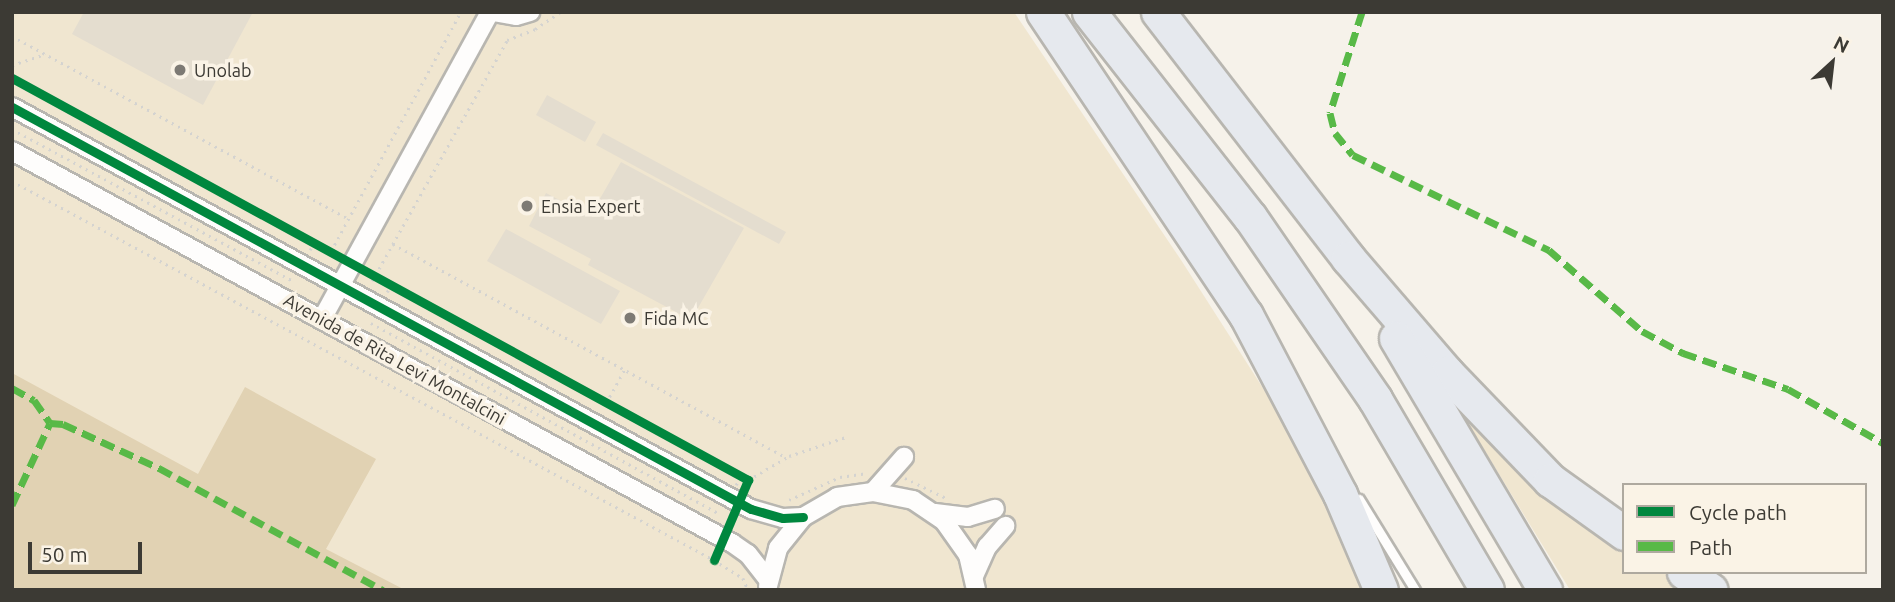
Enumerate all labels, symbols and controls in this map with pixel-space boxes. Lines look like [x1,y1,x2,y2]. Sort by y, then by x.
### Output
north arrow [1797,28,1867,98]
text: N [1830,31,1853,57]
place label: Unolab [194,59,252,81]
marker: Unolab [172,62,188,78]
place label: Ensia Expert [541,195,641,217]
marker: Ensia Expert [519,198,535,214]
street label: Avenida de Rita Levi Montalcini [280,289,510,429]
place label: Fida MC [644,307,708,329]
marker: Fida MC [622,310,638,326]
legend [1622,483,1867,574]
text: Cycle path [1689,500,1787,524]
scale bar [32,528,145,572]
text: Path [1689,535,1732,559]
text: 50 m [41,542,88,566]

